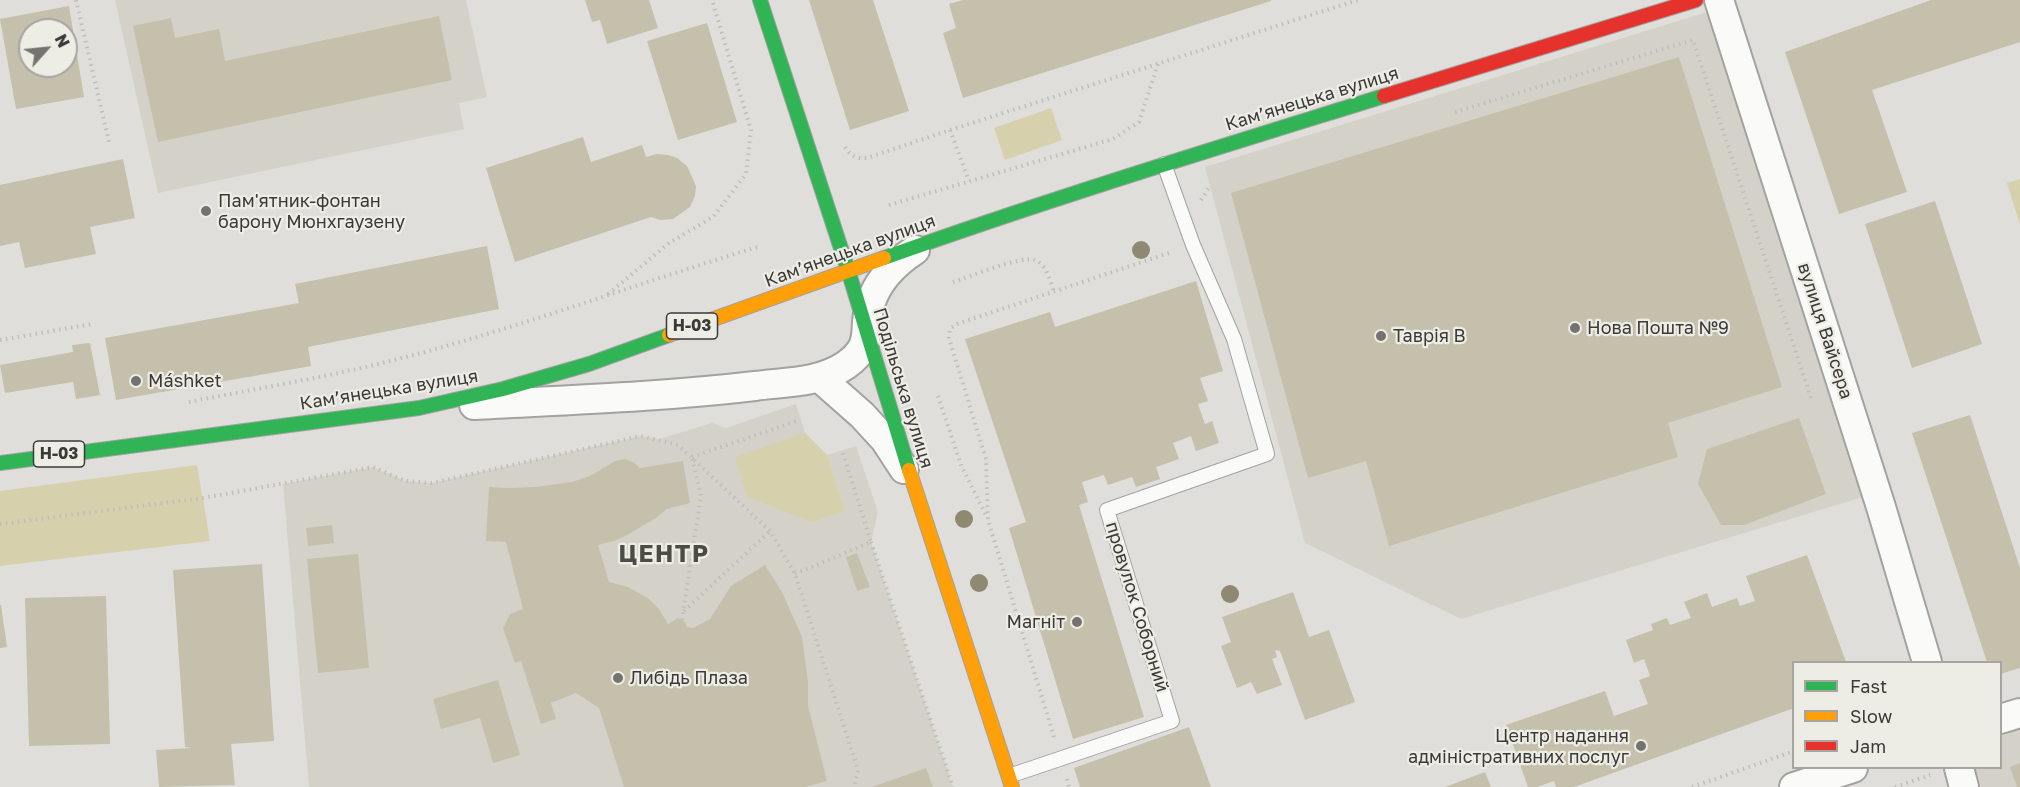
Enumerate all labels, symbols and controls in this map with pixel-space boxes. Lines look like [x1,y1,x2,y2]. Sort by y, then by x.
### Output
north arrow [18,18,78,78]
text: N [51,31,74,51]
street label: Камʼянецька вулиця [1223,62,1401,136]
place label: Пам'ятник-фонтан барону Мюнхгаузену [218,190,405,232]
marker: Пам'ятник-фонтан барону Мюнхгаузену [199,204,213,218]
street label: Камʼянецька вулиця [762,210,938,292]
street label: вулиця Вайсера [1793,260,1857,402]
street label: Подільська вулиця [868,305,938,471]
road number: Н-03 [666,313,718,339]
place label: Нова Пошта №9 [1587,317,1729,339]
marker: Нова Пошта №9 [1568,321,1582,335]
place label: Таврія В [1393,325,1466,347]
marker: Таврія В [1374,329,1388,343]
street label: Камʼянецька вулиця [298,365,480,415]
place label: Mа́shket [148,370,222,392]
marker: Mа́shket [129,374,143,388]
road number: Н-03 [34,441,84,467]
street label: провулок Соборний [1101,519,1173,695]
district label: ЦЕНТР [618,540,710,568]
place label: Магніт [1006,611,1065,633]
marker: Магніт [1070,615,1084,629]
legend [1792,661,2002,769]
place label: Либідь Плаза [630,667,748,689]
marker: Либідь Плаза [611,671,625,685]
text: Fast [1850,675,1887,697]
text: Slow [1850,705,1892,727]
place label: Центр надання адміністративних послуг [1408,725,1629,768]
text: Jam [1850,735,1886,757]
marker: Центр надання адміністративних послуг [1634,739,1648,753]

